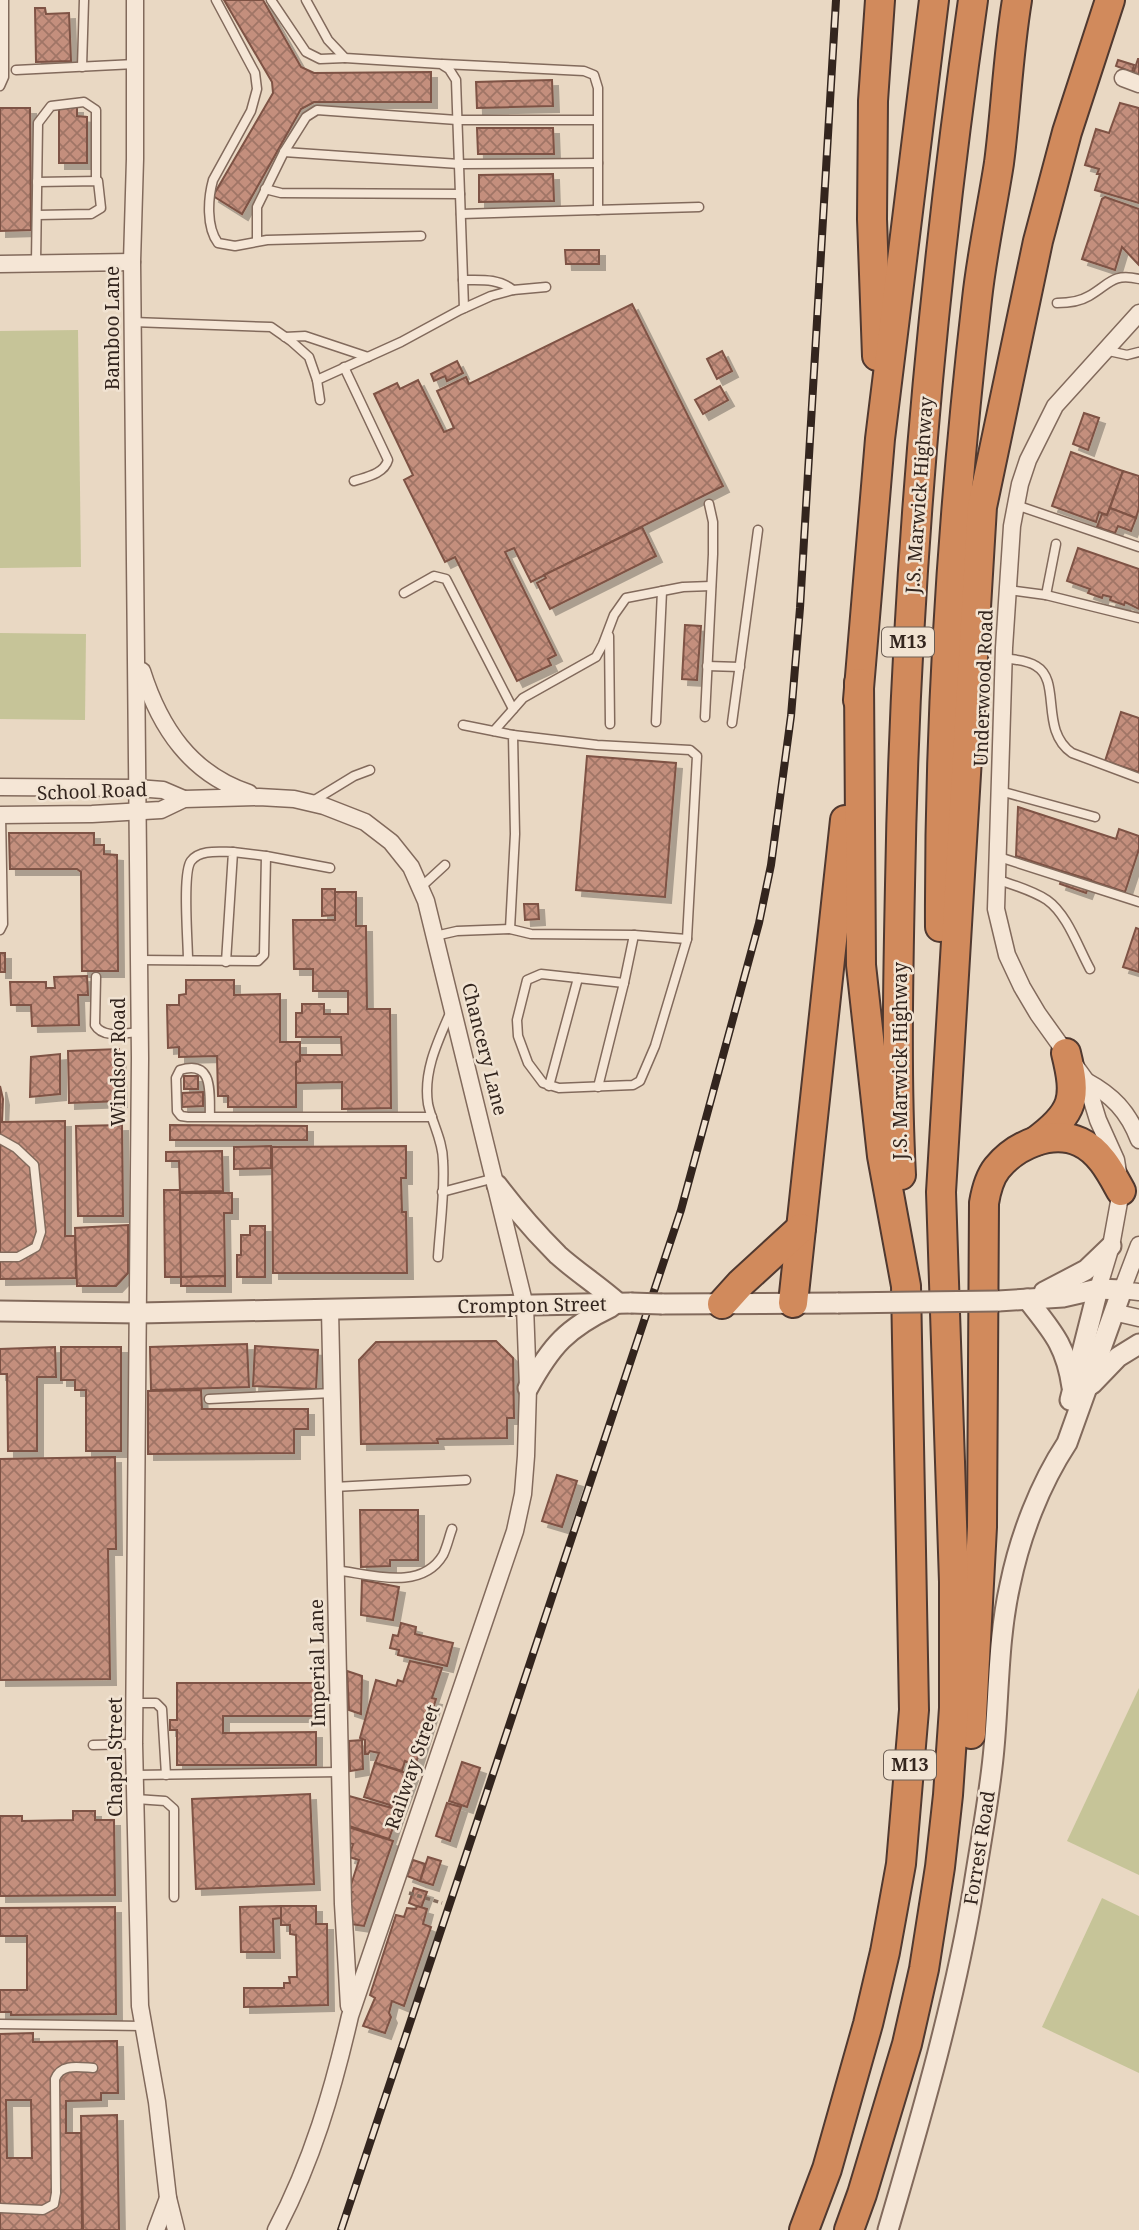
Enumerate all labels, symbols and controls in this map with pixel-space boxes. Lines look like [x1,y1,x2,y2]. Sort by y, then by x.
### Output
street label: Bamboo Lane [99,266,125,390]
street label: J.S. Marwick Highway [899,395,939,596]
street label: Underwood Road [967,609,999,767]
road number: M13 [882,628,934,656]
street label: School Road [36,776,148,806]
street label: J.S. Marwick Highway [887,962,913,1161]
street label: Chancery Lane [456,980,514,1118]
street label: Windsor Road [105,997,131,1127]
street label: Crompton Street [457,1291,607,1319]
street label: Imperial Lane [303,1599,331,1727]
street label: Chapel Street [102,1697,128,1817]
street label: Railway Street [378,1701,446,1833]
road number: M13 [884,1750,936,1780]
street label: Forrest Road [957,1789,1001,1907]

